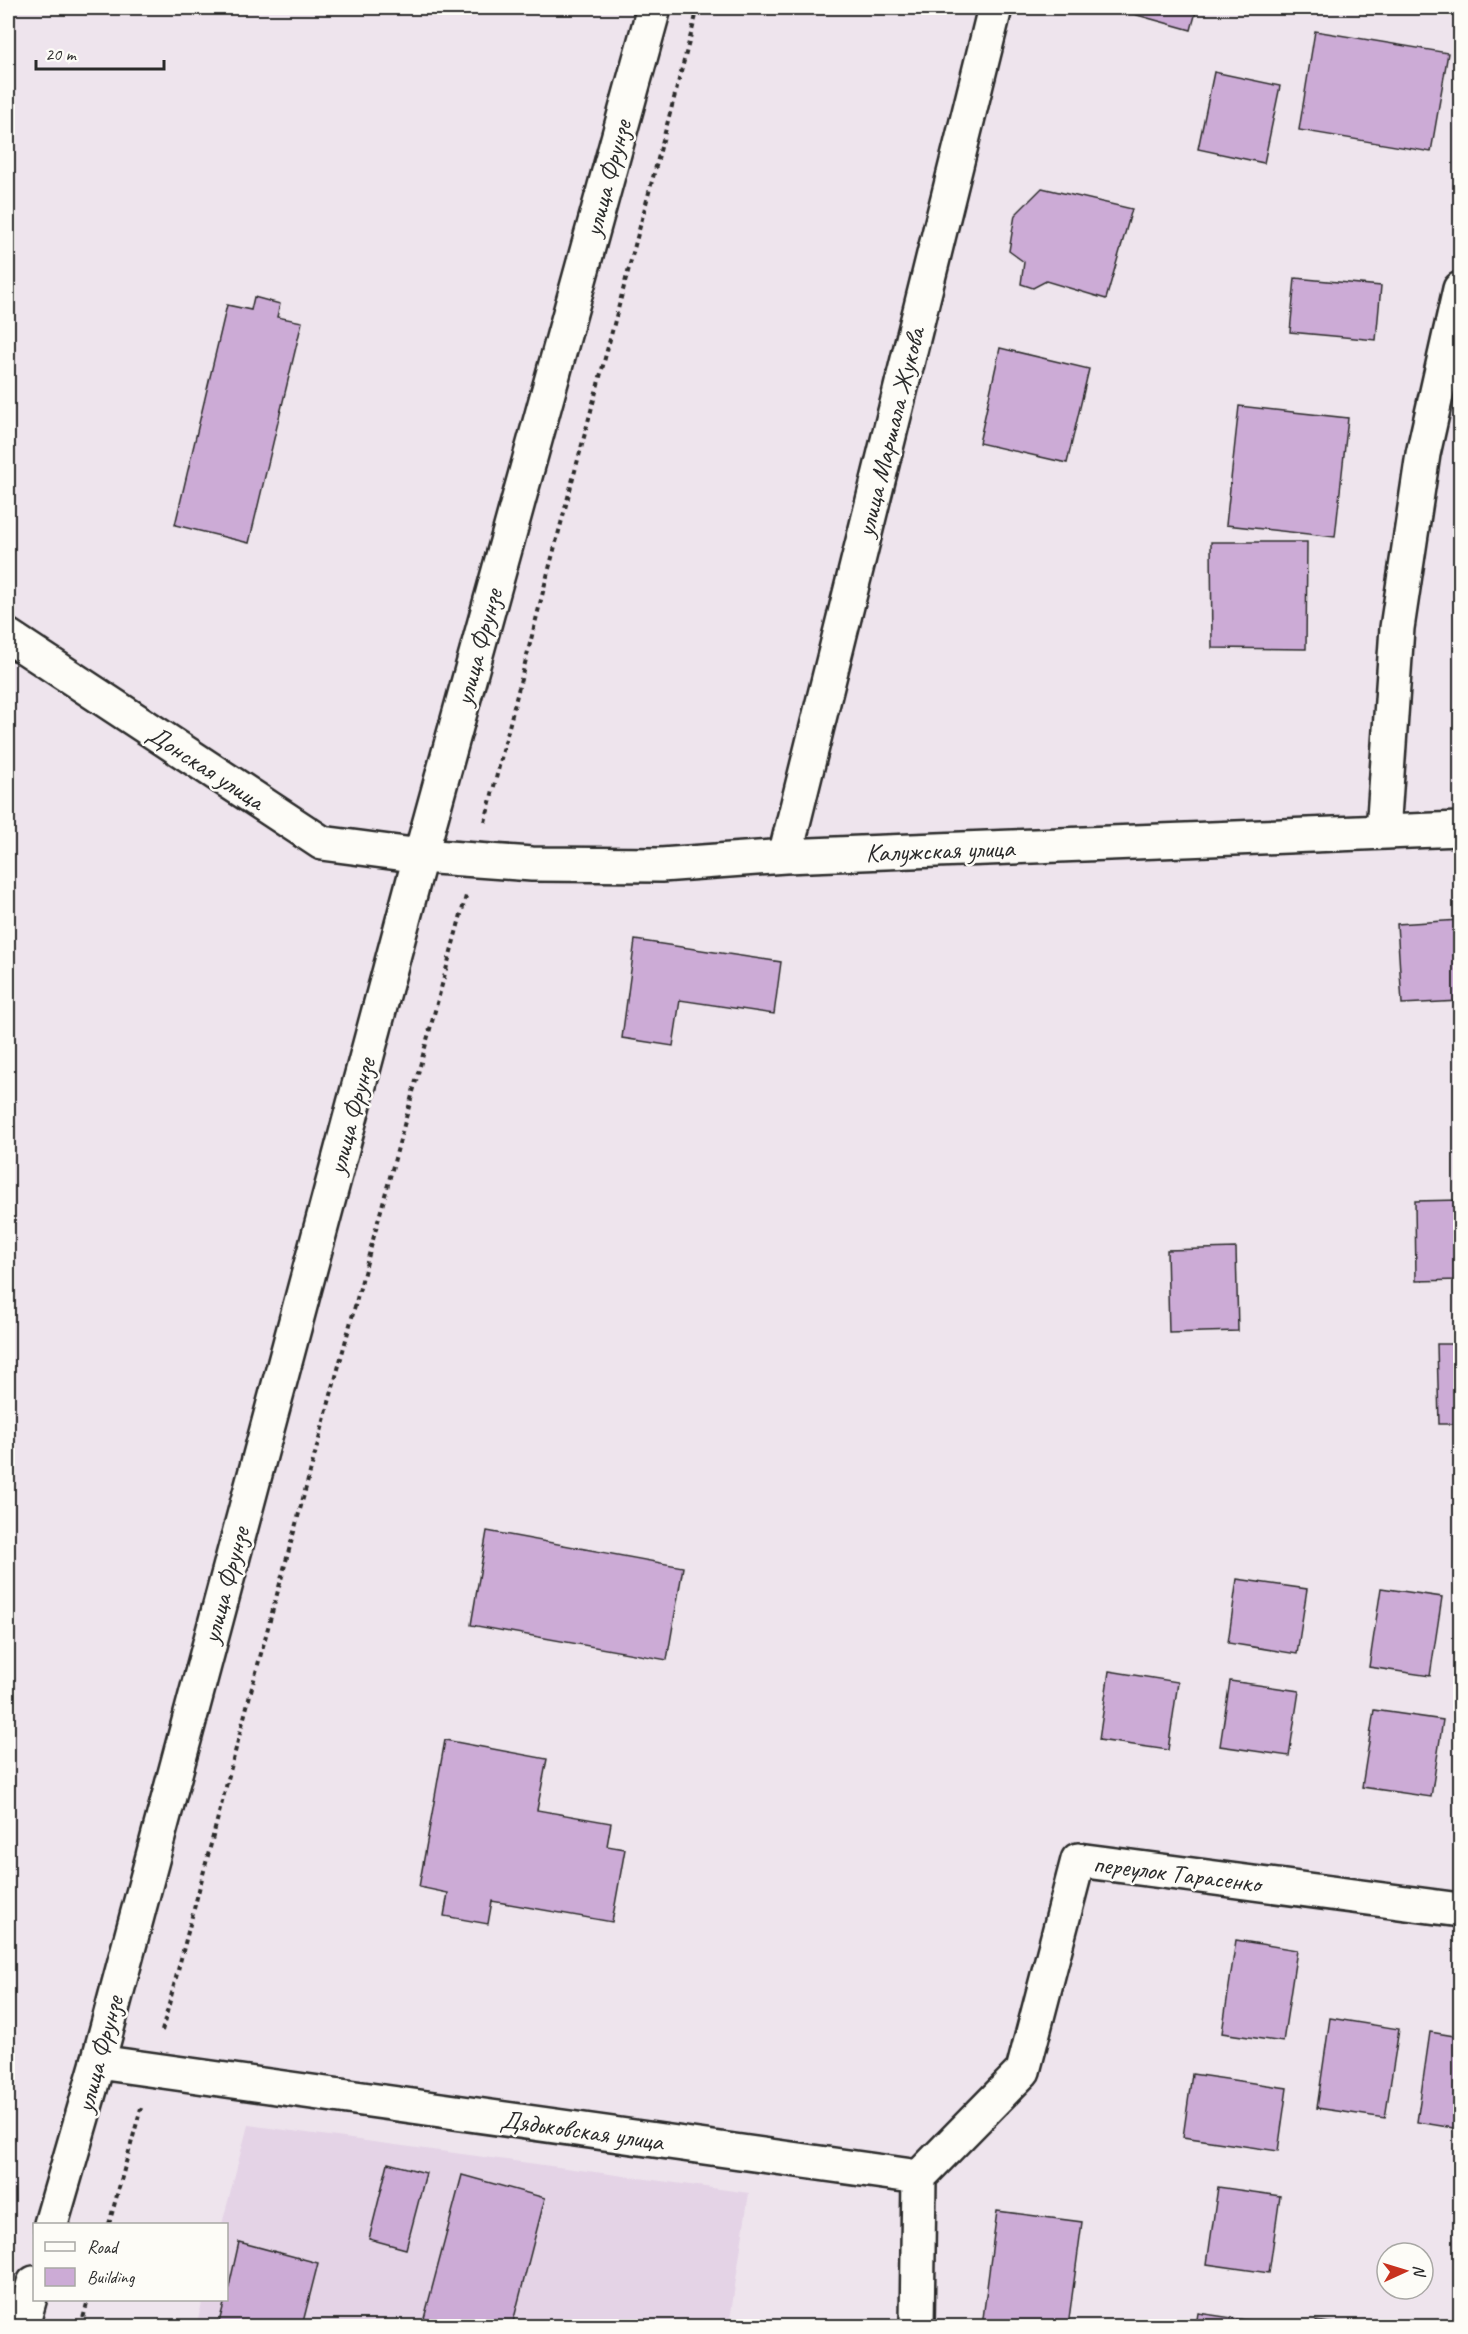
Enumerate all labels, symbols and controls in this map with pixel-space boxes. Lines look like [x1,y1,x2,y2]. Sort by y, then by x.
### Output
scale bar [36,33,164,71]
text: 20 m [45,43,78,65]
street label: улица Фрунзе [576,115,639,242]
street label: улица Маршала Жукова [848,322,933,542]
street label: улица Фрунзе [447,584,510,711]
street label: Донская улица [141,717,272,819]
street label: Калужская улица [865,831,1017,870]
street label: улица Фрунзе [320,1053,383,1180]
street label: улица Фрунзе [194,1522,257,1649]
street label: переулок Тарасенко [1091,1847,1265,1900]
street label: улица Фрунзе [68,1991,131,2118]
street label: Дядьковская улица [498,2103,667,2158]
legend [33,2223,228,2301]
text: Road [87,2236,120,2258]
north arrow [1375,2241,1435,2301]
text: N [1409,2264,1430,2279]
text: Building [87,2266,136,2288]

